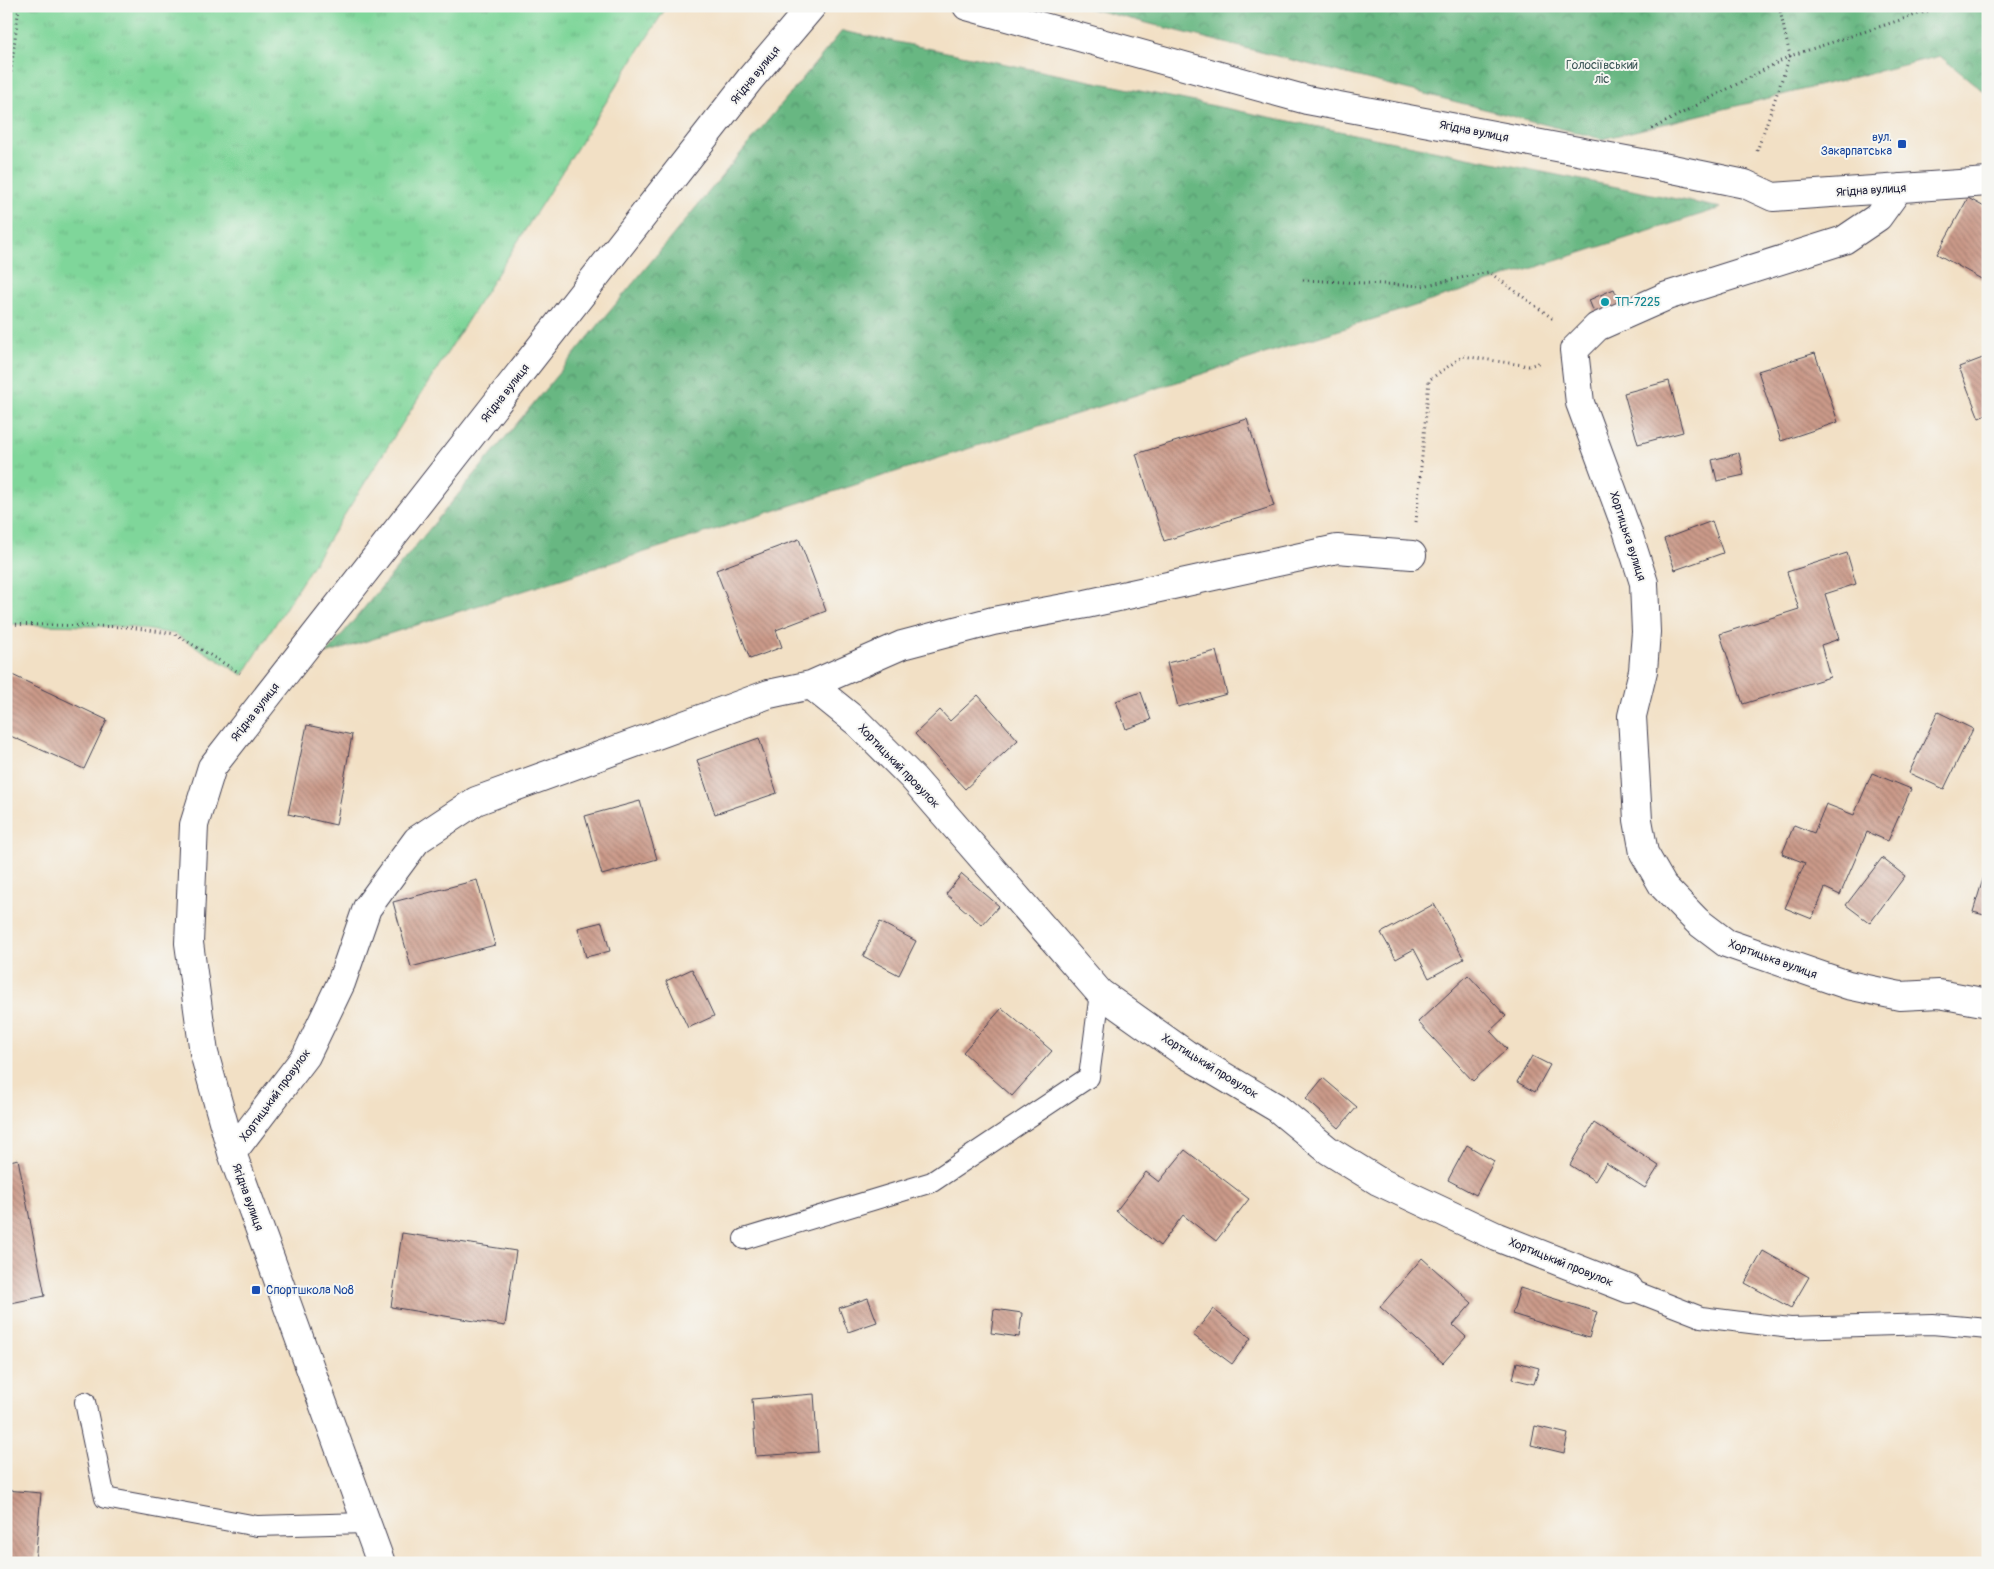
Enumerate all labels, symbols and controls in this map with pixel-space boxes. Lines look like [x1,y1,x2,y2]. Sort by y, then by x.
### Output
street label: Ягідна вулиця [727,43,784,107]
park label: Голосіївський ліс [1566,58,1638,87]
street label: Ягідна вулиця [1438,117,1510,146]
place label: вул. Закарпатська [1821,130,1892,159]
marker: вул. Закарпатська [1896,138,1908,150]
street label: Ягідна вулиця [1835,181,1907,200]
place label: ТП-7225 [1615,295,1660,310]
marker: ТП-7225 [1599,296,1611,308]
street label: Ягідна вулиця [478,361,533,426]
street label: Хортицька вулиця [1606,490,1649,583]
street label: Ягідна вулиця [228,680,283,745]
street label: Хортицький провулок [855,721,943,811]
street label: Хортицька вулиця [1726,936,1820,983]
street label: Хортицький провулок [1159,1031,1261,1102]
street label: Хортицький провулок [237,1046,314,1145]
street label: Ягідна вулиця [228,1162,267,1233]
street label: Хортицький провулок [1507,1235,1615,1290]
place label: Спортшкола №8 [266,1283,354,1298]
marker: Спортшкола №8 [250,1284,262,1296]

